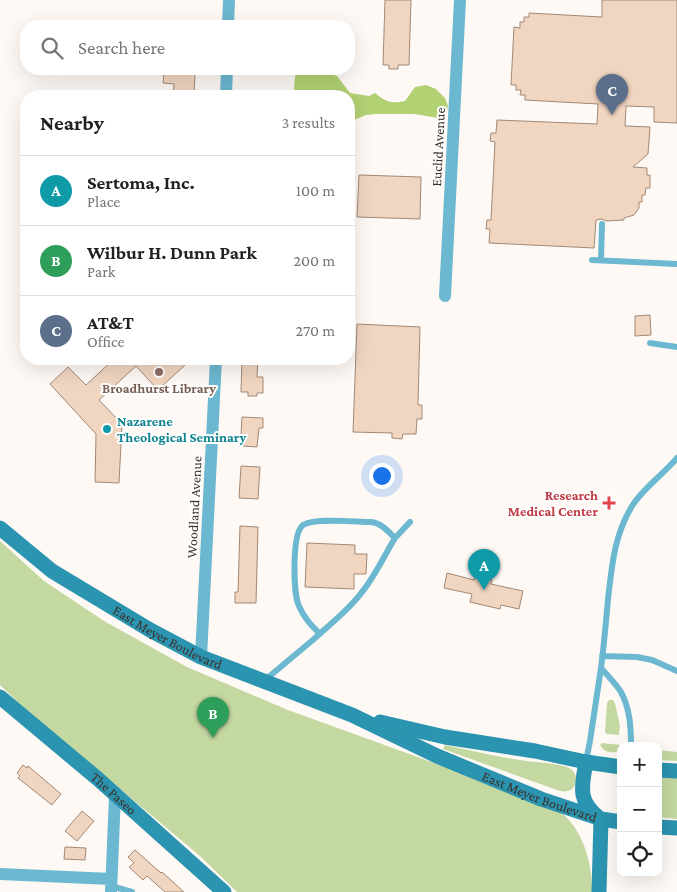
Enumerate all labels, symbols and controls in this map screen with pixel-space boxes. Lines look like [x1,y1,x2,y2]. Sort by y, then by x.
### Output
search box [20,20,355,75]
icon: search [38,34,66,62]
text: Search here [78,37,165,58]
pin: C [596,74,628,115]
street label: Euclid Avenue [428,107,448,187]
text: Nearby [40,111,104,135]
text: 3 results [282,114,335,131]
text: Sertoma, Inc. [87,172,195,193]
text: A [51,182,61,199]
text: 100 m [296,182,335,199]
text: Place [87,193,120,210]
text: Wilbur H. Dunn Park [87,242,257,263]
text: B [51,252,61,269]
text: 200 m [293,252,335,269]
text: Park [87,263,115,280]
text: AT&T [87,312,134,333]
text: C [51,322,61,339]
text: 270 m [296,322,335,339]
text: Office [87,333,125,350]
marker: Broadhurst Library [153,366,165,378]
place label: Broadhurst Library [102,380,216,396]
place label: Nazarene Theological Seminary [117,413,247,445]
marker: Nazarene Theological Seminary [101,423,113,435]
street label: Woodland Avenue [183,455,205,559]
your location [369,463,395,489]
place label: Research Medical Center [508,487,598,519]
marker: Research Medical Center [602,496,616,510]
pin: A [468,549,500,590]
street label: East Meyer Boulevard [110,602,225,673]
pin: B [197,697,229,738]
map controls [617,742,662,877]
button: + [617,742,662,787]
street label: East Meyer Boulevard [480,768,600,825]
street label: The Paseo [88,769,140,818]
button: − [617,787,662,832]
button: locate [617,832,662,877]

